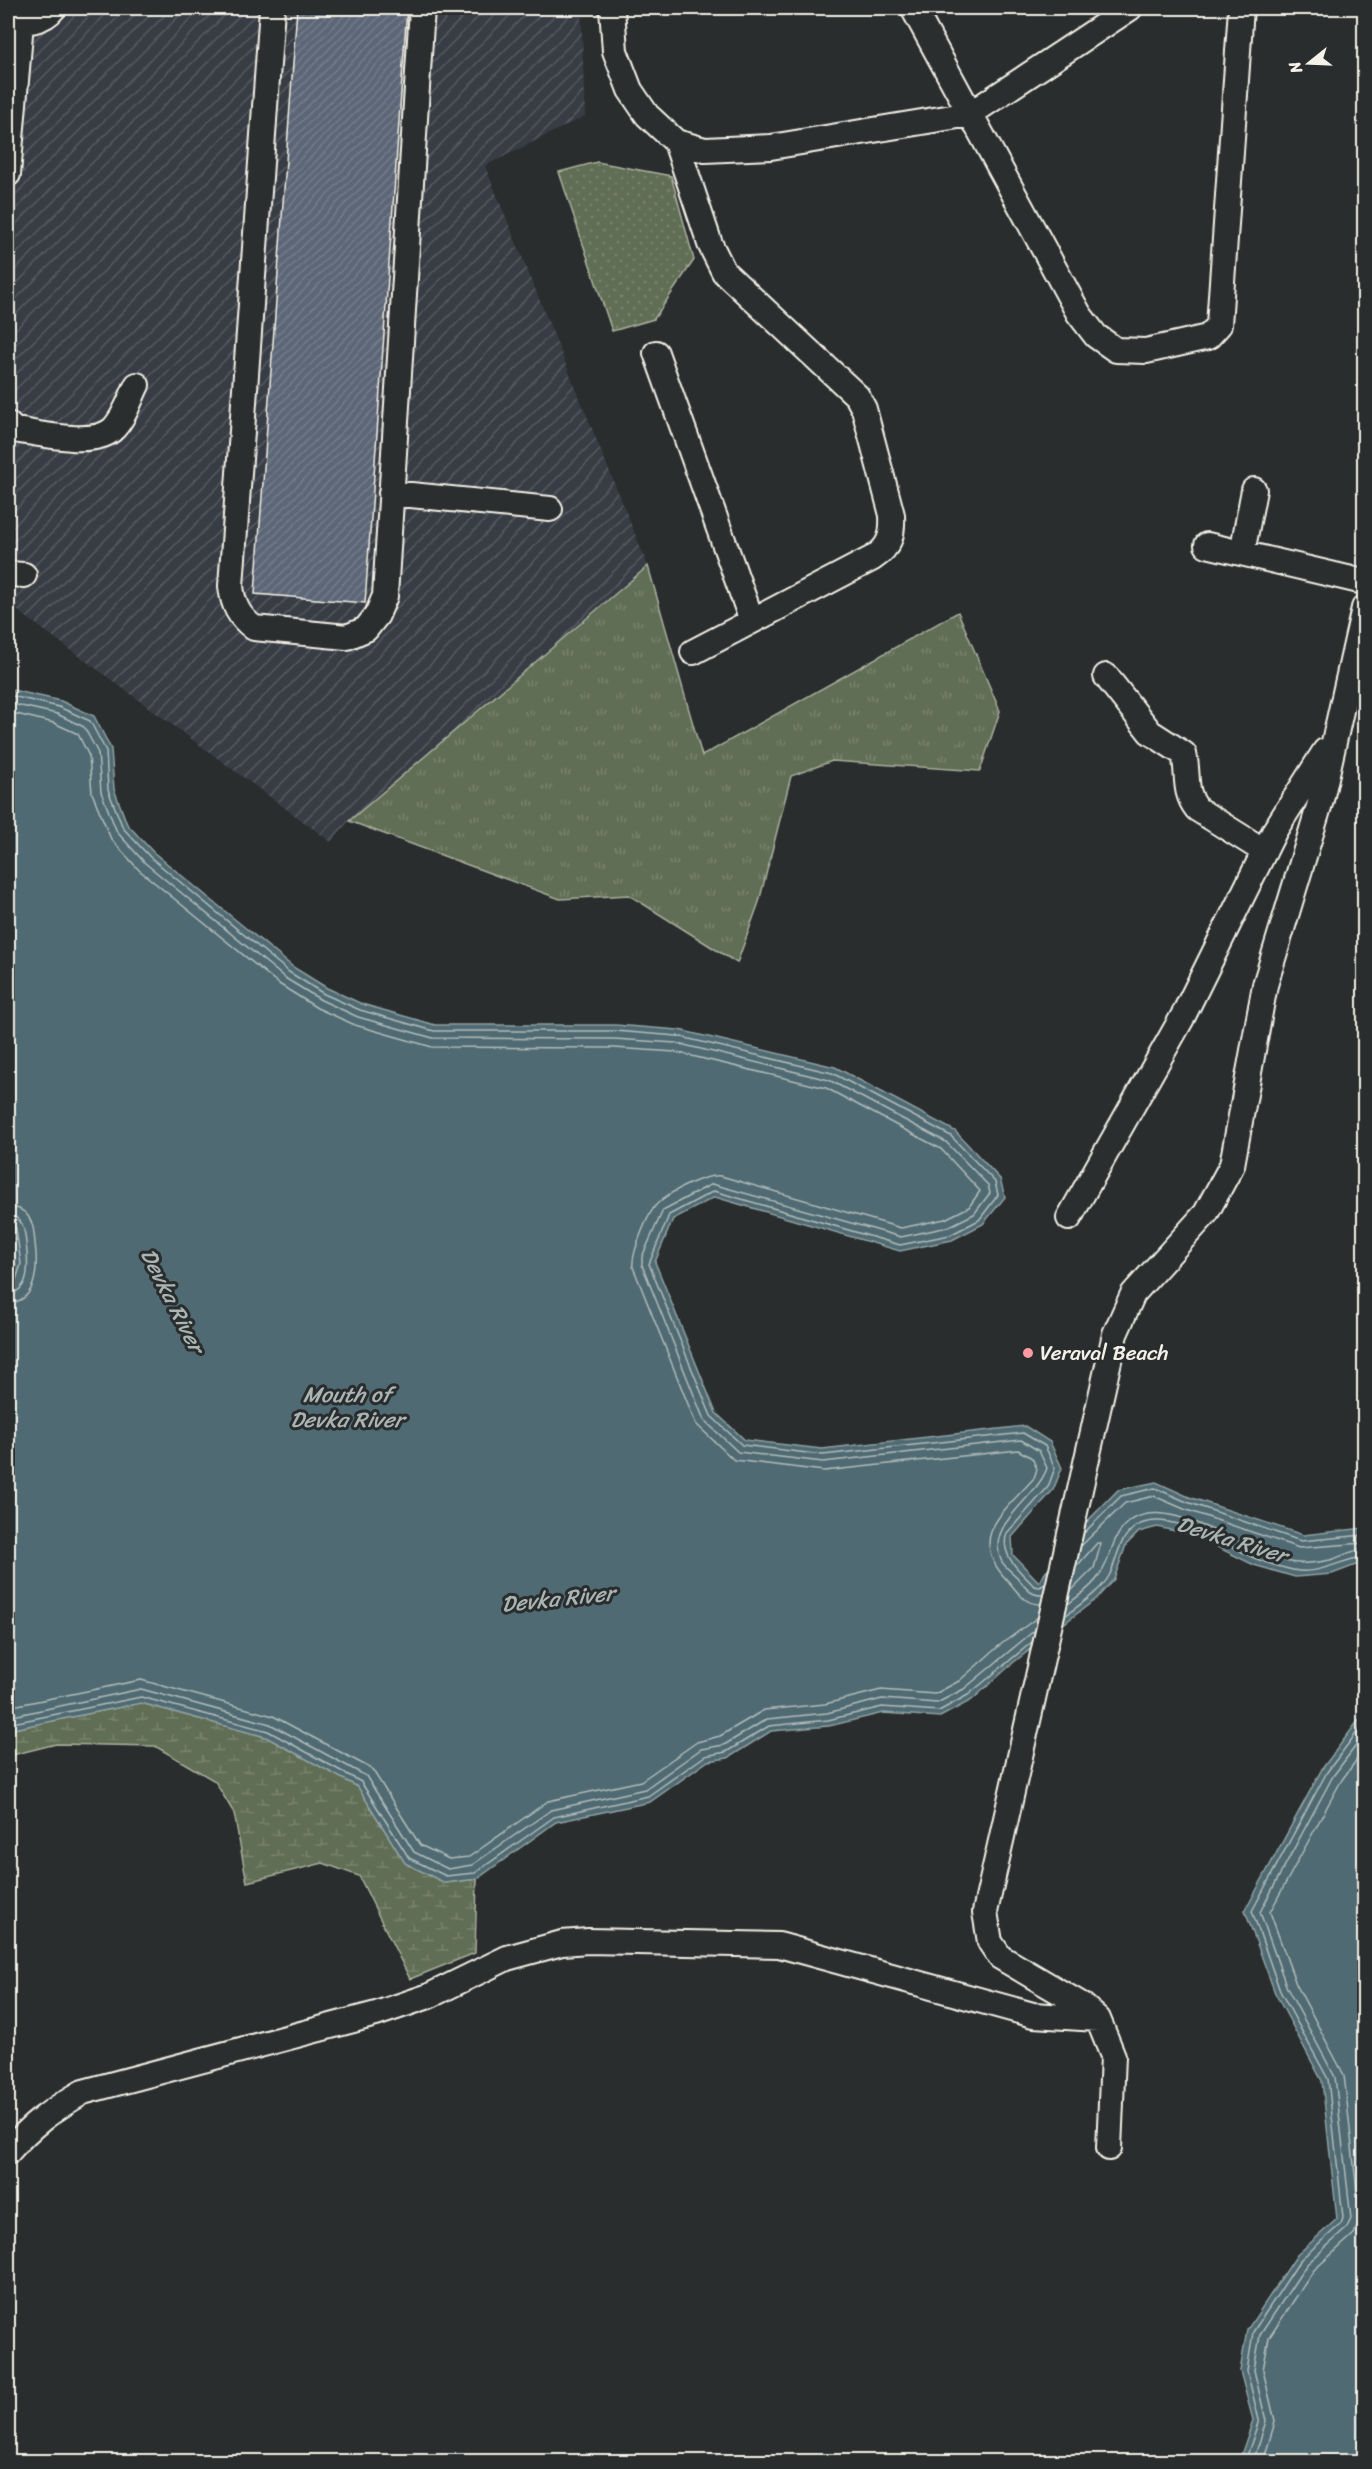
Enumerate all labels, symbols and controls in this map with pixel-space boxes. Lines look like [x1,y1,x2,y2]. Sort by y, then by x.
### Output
north arrow [1279,33,1339,93]
text: N [1279,57,1311,78]
water label: Devka River [130,1241,217,1363]
place label: Veraval Beach [1040,1334,1169,1372]
marker: Veraval Beach [1021,1346,1035,1360]
water label: Mouth of Devka River [290,1375,408,1439]
water label: Devka River [1172,1504,1295,1576]
water label: Devka River [500,1573,620,1624]

